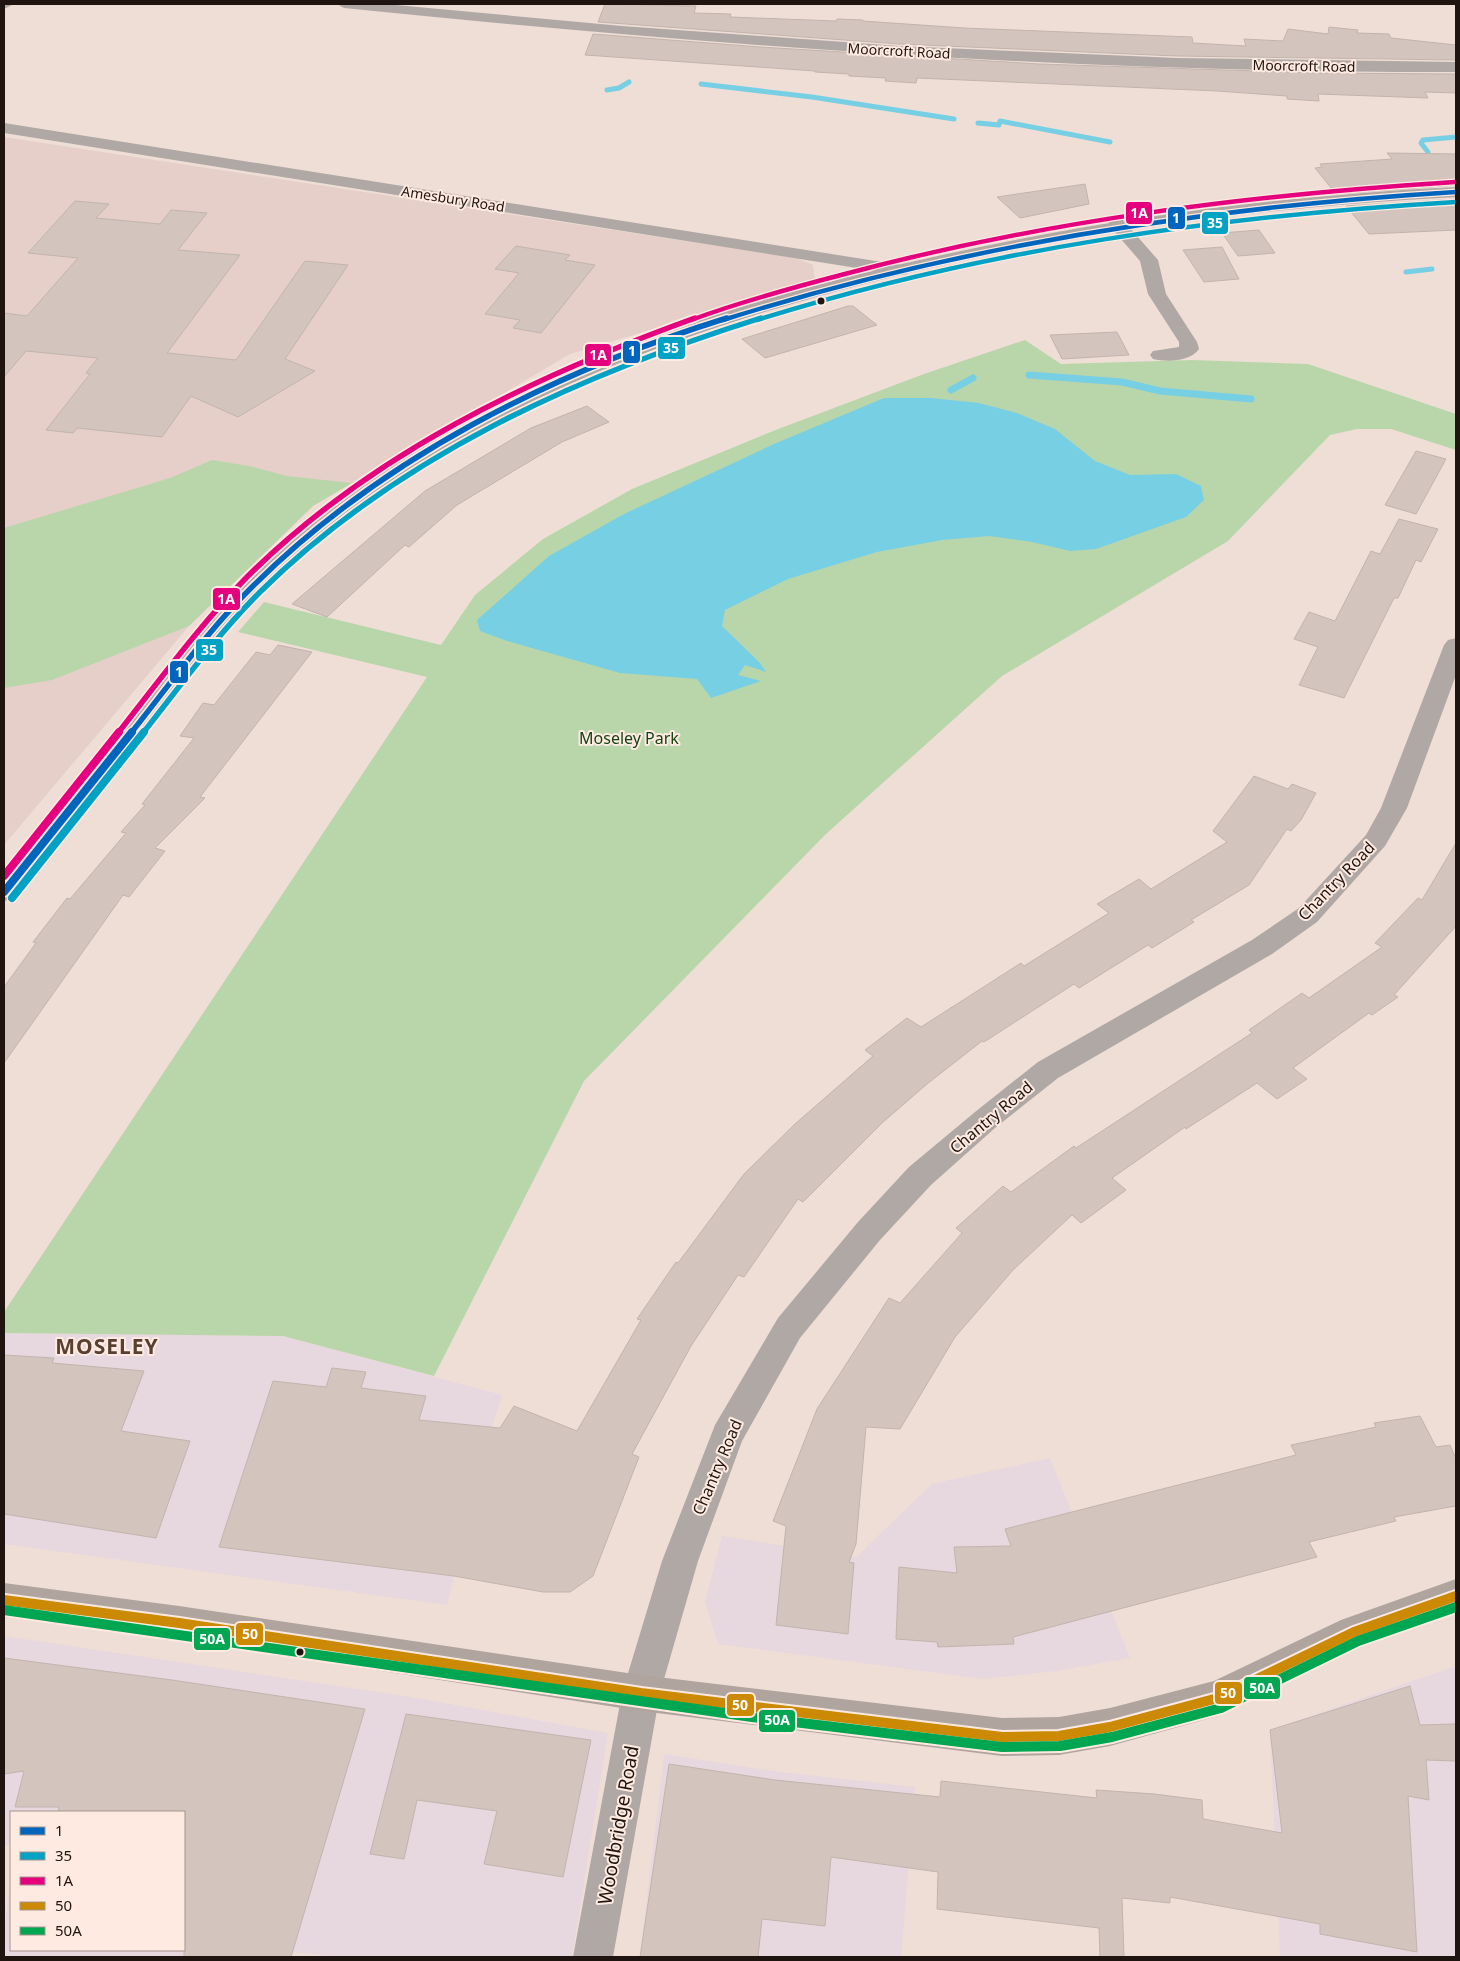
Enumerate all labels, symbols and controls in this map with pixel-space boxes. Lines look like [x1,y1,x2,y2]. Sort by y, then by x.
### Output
street label: Moorcroft Road [847,38,951,63]
street label: Moorcroft Road [1252,55,1356,76]
street label: Amesbury Road [400,181,506,216]
line badge: 1A [1125,201,1153,225]
text: 1A [1130,203,1148,222]
line badge: 1 [1167,206,1186,230]
text: 1 [1172,208,1180,227]
line badge: 35 [1201,211,1229,235]
text: 35 [1207,213,1223,232]
unlabelled marker [816,296,826,306]
line badge: 35 [657,336,686,360]
text: 35 [663,338,679,357]
line badge: 1 [622,340,641,364]
text: 1 [628,341,636,360]
line badge: 1A [584,343,612,367]
text: 1A [589,345,607,364]
line badge: 1A [212,587,241,611]
text: 1A [217,589,235,608]
line badge: 35 [195,638,224,662]
text: 35 [201,640,217,659]
line badge: 1 [169,660,189,684]
text: 1 [175,662,183,681]
park label: Moseley Park [579,727,679,749]
street label: Chantry Road [1293,837,1379,925]
street label: Chantry Road [945,1076,1037,1158]
district label: MOSELEY [55,1332,159,1360]
street label: Chantry Road [687,1416,747,1518]
line badge: 50 [235,1622,264,1646]
text: 50 [242,1624,258,1643]
line badge: 50A [193,1627,231,1651]
text: 50A [199,1629,225,1648]
unlabelled marker [295,1647,305,1657]
line badge: 50A [1243,1676,1281,1700]
text: 50A [1249,1678,1275,1697]
line badge: 50 [1214,1681,1243,1705]
text: 50 [1220,1683,1236,1702]
line badge: 50 [726,1693,755,1717]
text: 50 [732,1695,748,1714]
line badge: 50A [758,1709,796,1733]
text: 50A [764,1710,790,1729]
street label: Woodbridge Road [591,1743,645,1907]
legend [10,1811,185,1951]
text: 1 [55,1820,64,1840]
text: 35 [55,1845,72,1865]
text: 1A [55,1870,74,1890]
text: 50 [55,1895,72,1915]
text: 50A [55,1920,82,1940]

